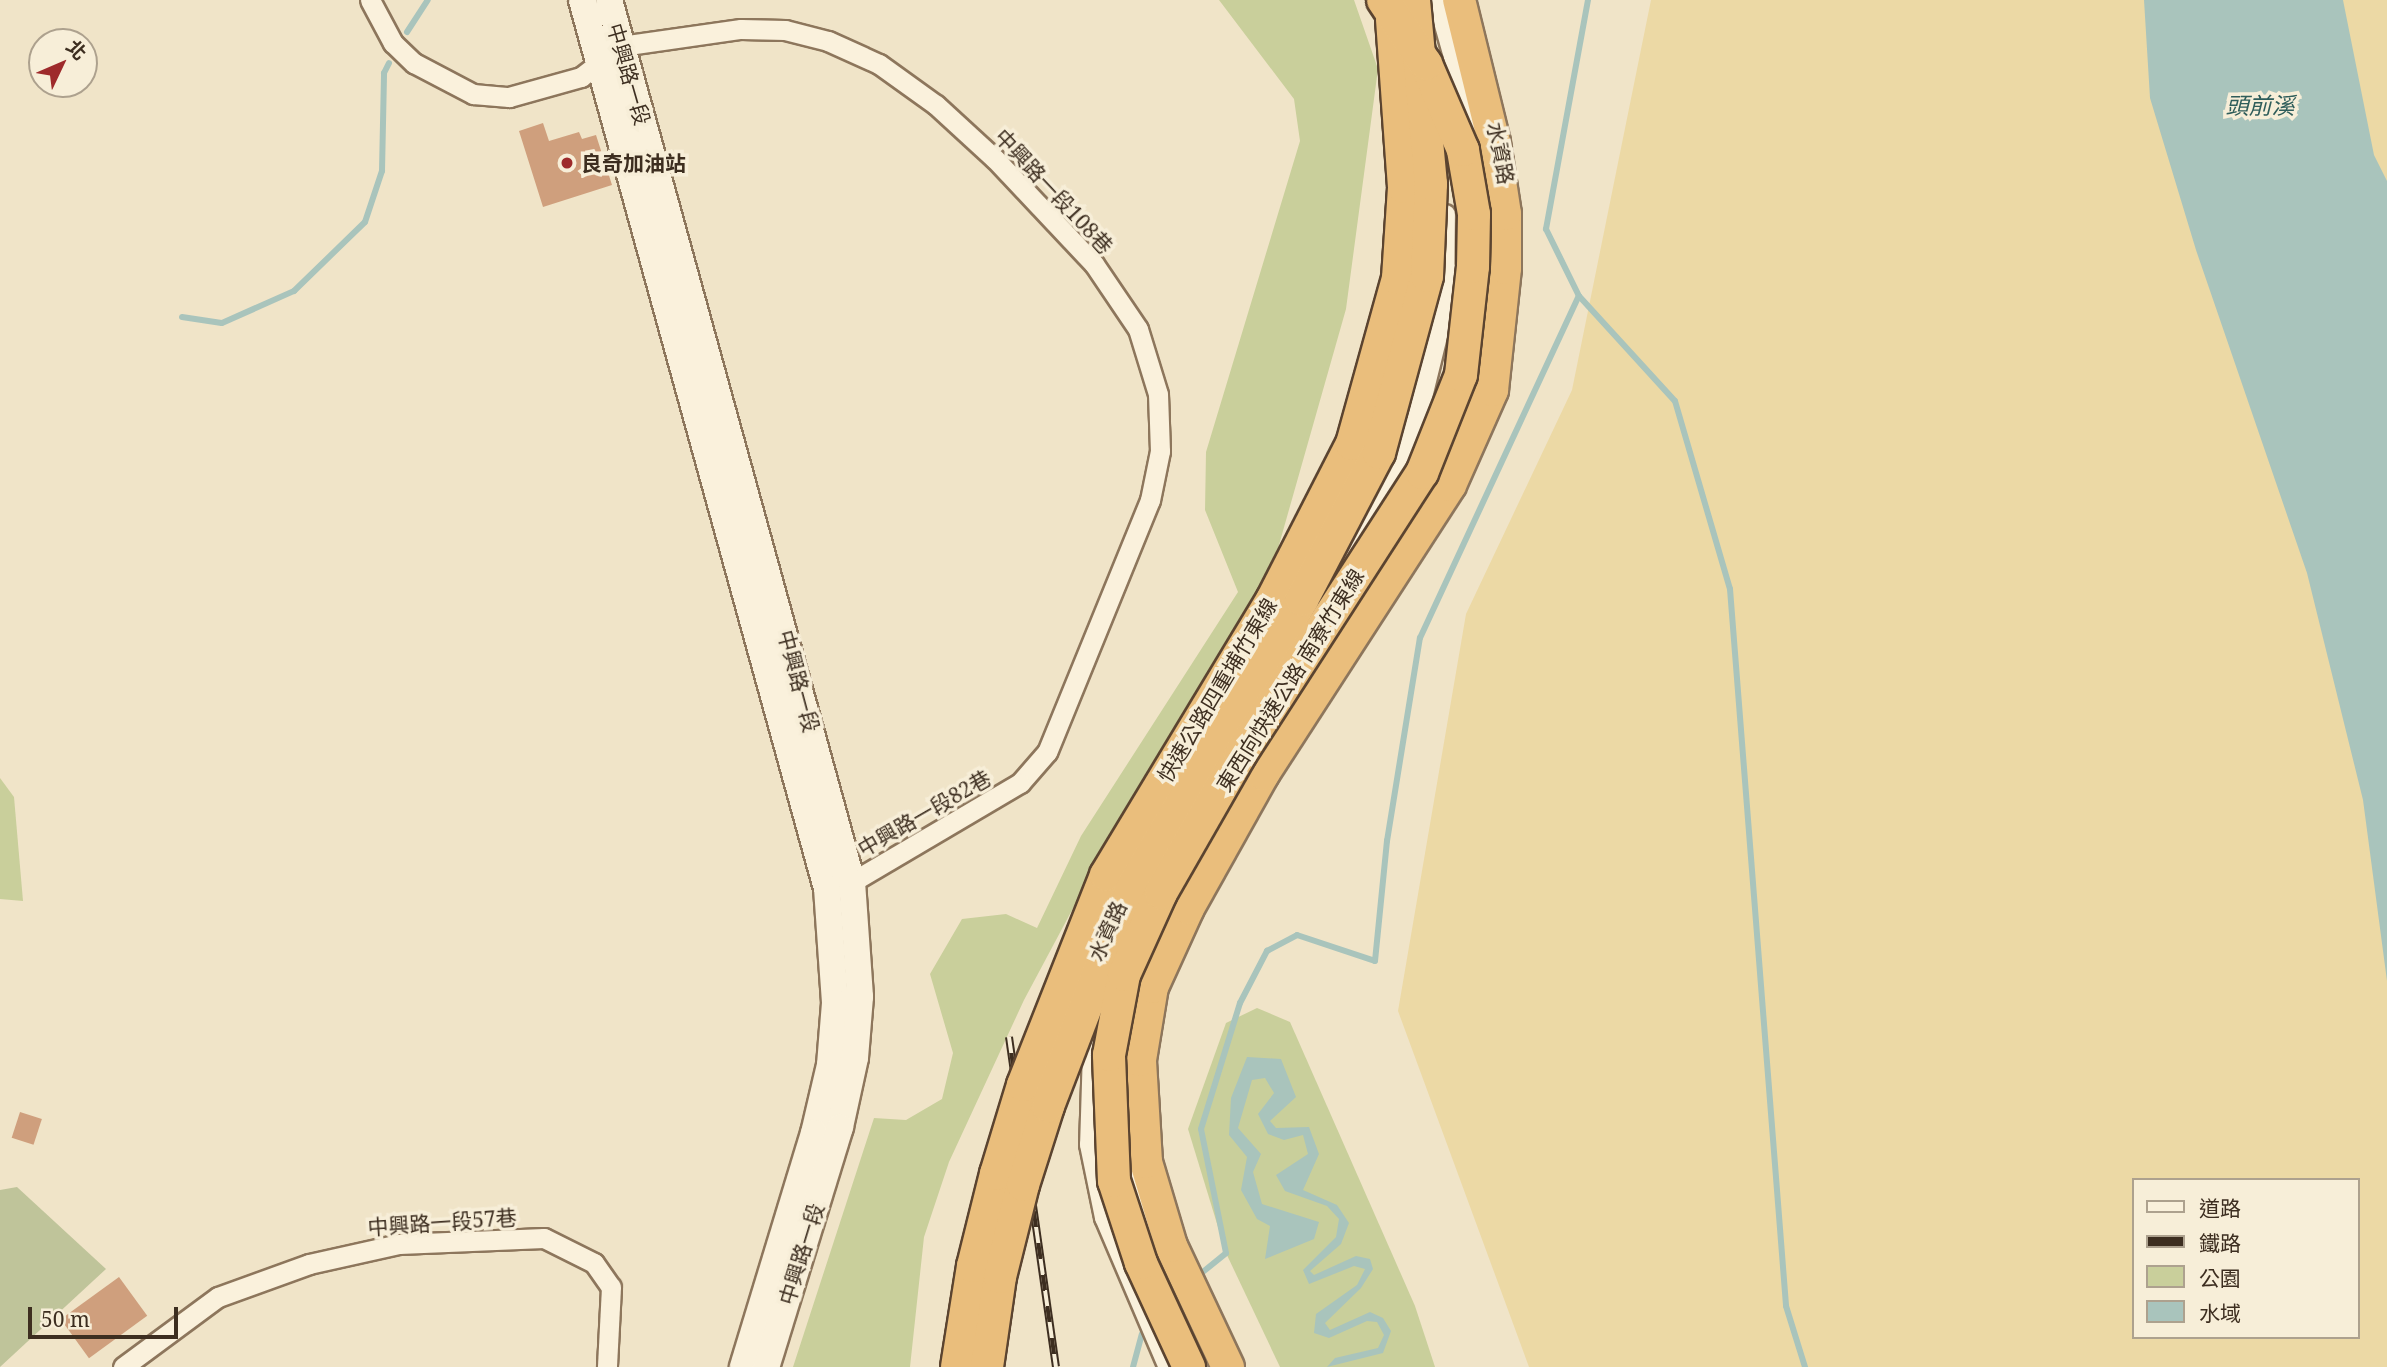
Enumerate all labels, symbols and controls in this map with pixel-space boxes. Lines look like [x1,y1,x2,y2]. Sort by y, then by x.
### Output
street label: 中興路一段 [602,20,656,128]
north arrow [28,28,98,98]
text: 北 [61,34,93,66]
water label: 頭前溪 [2226,91,2294,119]
street label: 水資路 [1483,120,1519,186]
street label: 中興路一段108巷 [990,123,1118,259]
place label: 良奇加油站 [581,150,686,176]
marker: 良奇加油站 [559,155,575,171]
street label: 東西向快速公路 南寮竹東線 [1211,564,1369,796]
street label: 快速公路四重埔竹東線 [1152,594,1282,786]
street label: 中興路一段 [773,627,825,735]
street label: 中興路一段82巷 [853,765,995,861]
street label: 水資路 [1083,897,1131,965]
legend [2132,1178,2359,1339]
text: 道路 [2199,1194,2241,1222]
street label: 中興路一段 [774,1200,828,1308]
street label: 中興路一段57巷 [367,1204,517,1240]
text: 鐵路 [2199,1229,2241,1257]
text: 公園 [2199,1264,2241,1292]
scale bar [32,1294,182,1338]
text: 水域 [2199,1299,2241,1327]
text: 50 m [41,1305,90,1333]

